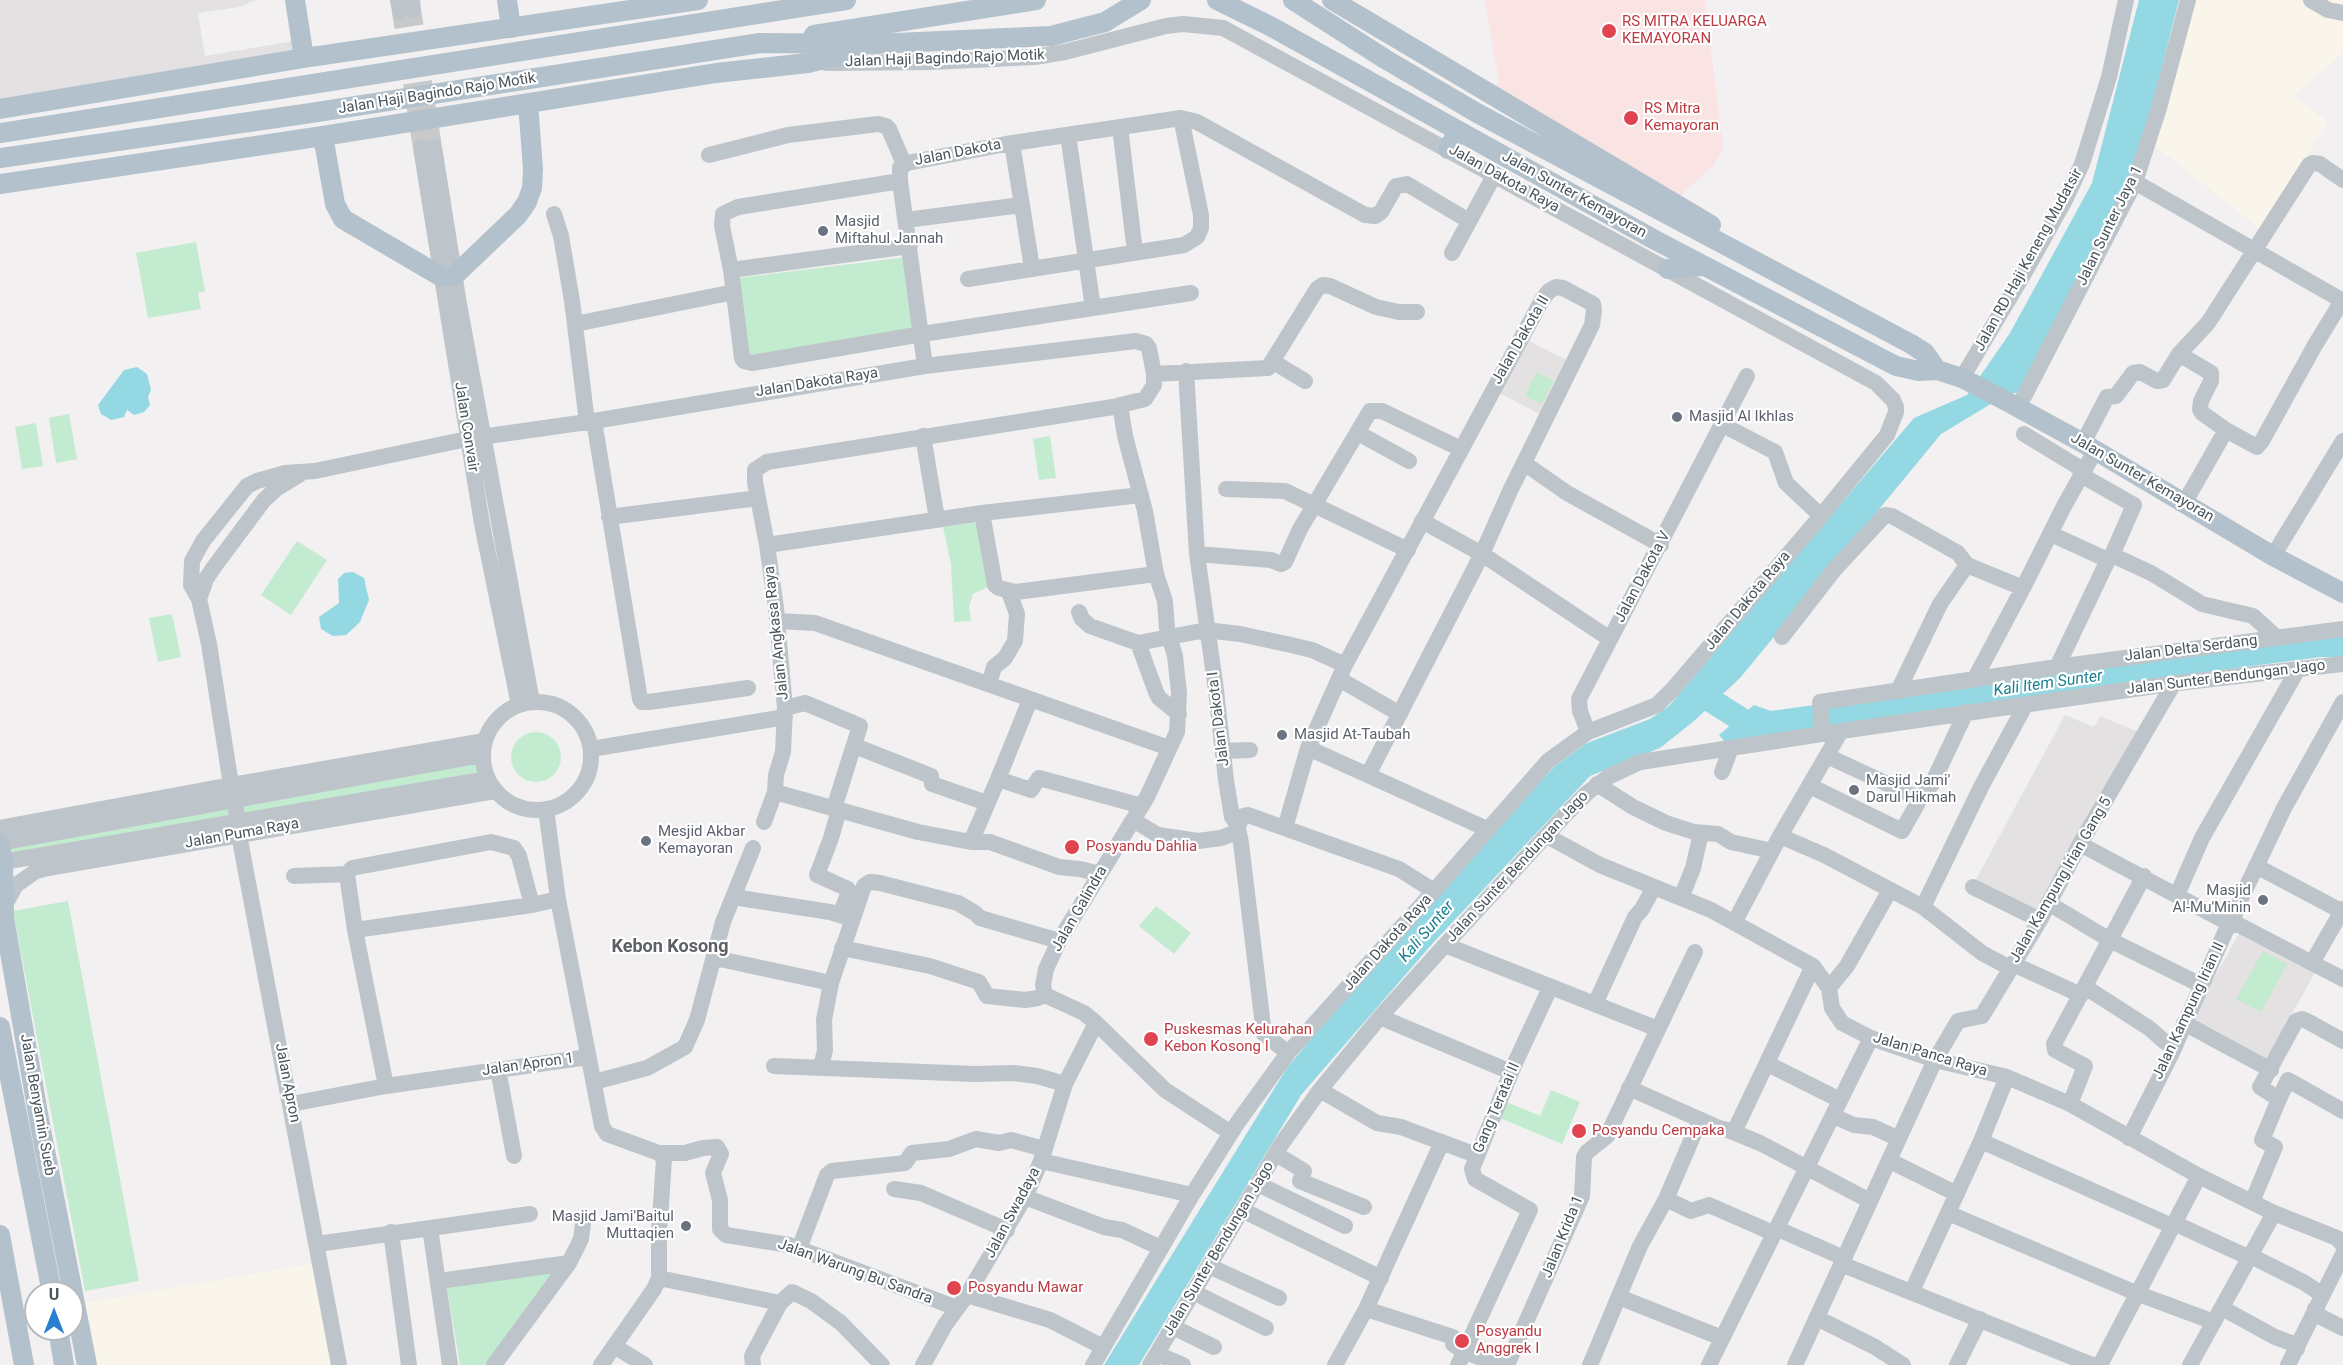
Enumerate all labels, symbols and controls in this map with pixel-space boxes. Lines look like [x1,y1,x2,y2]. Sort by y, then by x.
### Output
place label: RS MITRA KELUARGA KEMAYORAN [1622,13,1767,48]
marker: RS MITRA KELUARGA KEMAYORAN [1600,22,1618,40]
street label: Jalan Haji Bagindo Rajo Motik [845,47,1045,71]
street label: Jalan Haji Bagindo Rajo Motik [337,69,537,119]
place label: RS Mitra Kemayoran [1644,100,1719,135]
marker: RS Mitra Kemayoran [1622,109,1640,127]
street label: Jalan Dakota [913,136,1003,170]
street label: Jalan Dakota Raya [1446,141,1562,217]
street label: Jalan Sunter Kemayoran [1499,148,1649,242]
street label: Jalan Sunter Jaya 1 [2073,163,2147,289]
street label: Jalan RD Haji Keneng Mudatsir [1971,166,2087,354]
place label: Masjid Miftahul Jannah [835,213,943,248]
marker: Masjid Miftahul Jannah [816,224,830,238]
street label: Jalan Dakota II [1488,292,1554,388]
street label: Jalan Dakota Raya [755,364,879,402]
street label: Jalan Convair [450,381,482,473]
place label: Masjid Al Ikhlas [1689,408,1794,426]
marker: Masjid Al Ikhlas [1670,410,1684,424]
street label: Jalan Sunter Kemayoran [2067,430,2217,526]
street label: Jalan Dakota V [1611,528,1675,626]
street label: Jalan Dakota Raya [1701,548,1795,654]
street label: Jalan Angkasa Raya [761,565,793,701]
street label: Jalan Delta Serdang [2124,632,2258,666]
street label: Jalan Sunter Bendungan Jago [2126,657,2326,699]
water label: Kali Item Sunter [1992,667,2104,701]
street label: Jalan Dakota I [1204,671,1234,767]
place label: Masjid At-Taubah [1294,726,1411,744]
marker: Masjid At-Taubah [1275,728,1289,742]
place label: Masjid Jami' Darul Hikmah [1866,772,1956,807]
marker: Masjid Jami' Darul Hikmah [1847,783,1861,797]
street label: Jalan Sunter Bendungan Jago [1443,788,1593,946]
street label: Jalan Kampung Irian Gang 5 [2006,794,2116,966]
street label: Jalan Puma Raya [184,815,300,853]
place label: Mesjid Akbar Kemayoran [658,823,745,858]
marker: Mesjid Akbar Kemayoran [639,834,653,848]
marker: Posyandu Dahlia [1063,838,1081,856]
place label: Posyandu Dahlia [1086,838,1197,856]
street label: Jalan Galindra [1048,863,1112,955]
place label: Masjid Al-Mu'Minin [2172,882,2251,917]
street label: Jalan Dakota Raya [1340,891,1436,995]
marker: Masjid Al-Mu'Minin [2256,893,2270,907]
water label: Kali Sunter [1395,898,1459,966]
district label: Kebon Kosong [612,936,728,958]
street label: Jalan Kampung Irian II [2149,940,2229,1082]
place label: Puskesmas Kelurahan Kebon Kosong I [1164,1021,1312,1056]
street label: Jalan Panca Raya [1871,1029,1989,1081]
marker: Puskesmas Kelurahan Kebon Kosong I [1142,1030,1160,1048]
street label: Jalan Benyamin Sueb [16,1033,58,1177]
street label: Jalan Apron [271,1042,303,1124]
street label: Jalan Apron 1 [481,1050,575,1080]
street label: Gang Teratai II [1470,1060,1524,1156]
marker: Posyandu Cempaka [1570,1122,1588,1140]
place label: Posyandu Cempaka [1592,1122,1725,1140]
street label: Jalan Sunter Bendungan Jago [1160,1159,1278,1339]
street label: Jalan Swadaya [982,1165,1044,1261]
street label: Jalan Krida 1 [1538,1193,1588,1281]
place label: Masjid Jami'Baitul Muttaqien [552,1208,674,1243]
marker: Masjid Jami'Baitul Muttaqien [679,1219,693,1233]
street label: Jalan Warung Bu Sandra [775,1236,935,1308]
marker: Posyandu Mawar [945,1279,963,1297]
place label: Posyandu Mawar [968,1279,1083,1297]
north arrow [24,1281,84,1341]
text: U [49,1285,59,1304]
place label: Posyandu Anggrek I [1476,1323,1542,1358]
marker: Posyandu Anggrek I [1453,1332,1471,1350]

